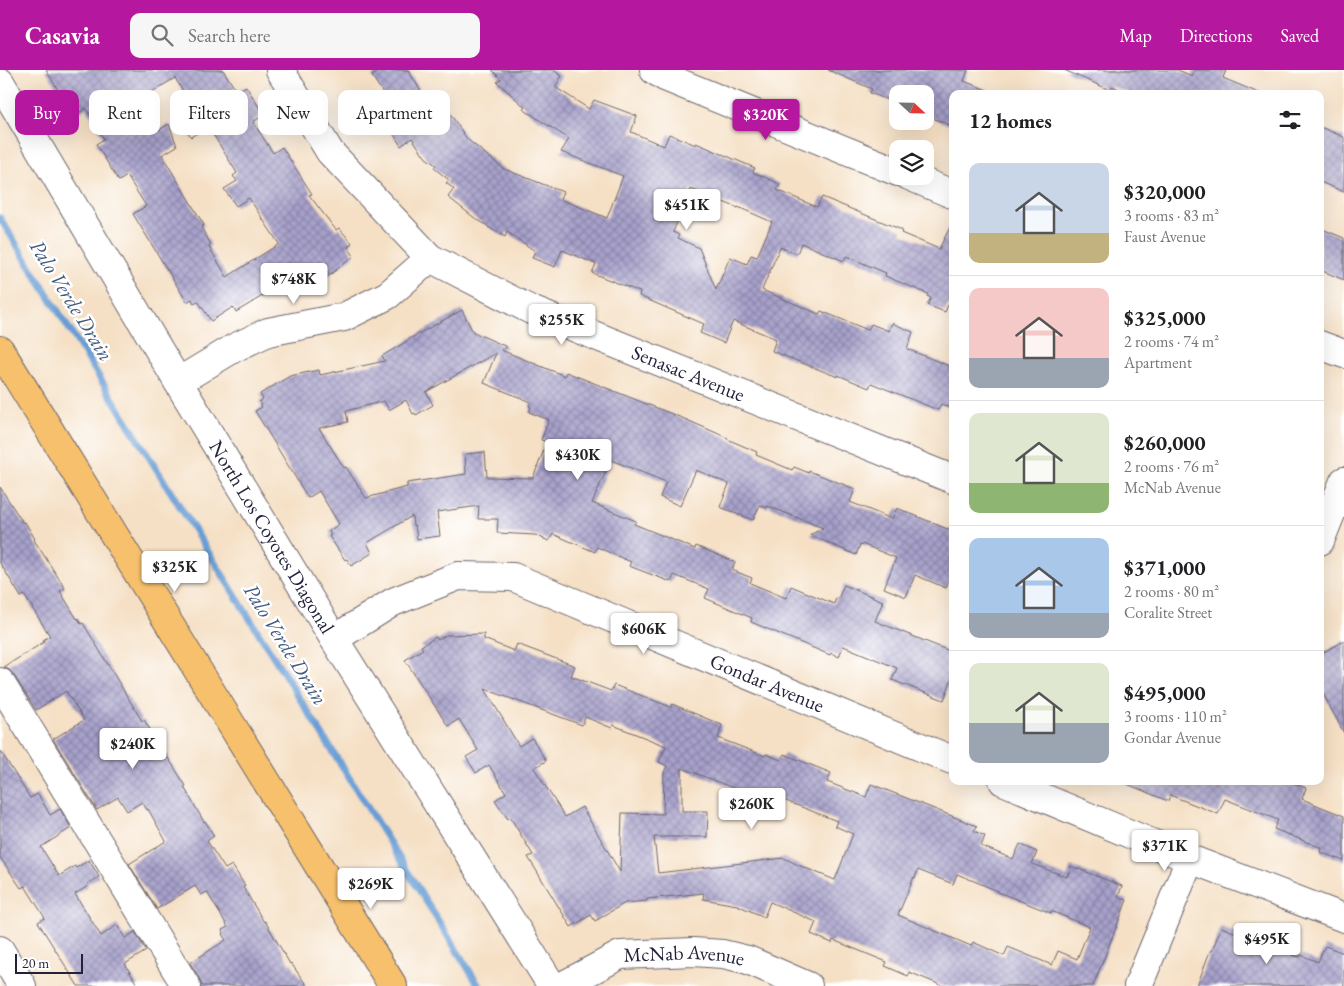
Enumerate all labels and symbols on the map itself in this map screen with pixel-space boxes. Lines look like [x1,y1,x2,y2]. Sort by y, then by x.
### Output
north arrow [889,85,934,130]
pin: $320K [731,98,801,141]
pin: $451K [652,189,722,231]
water label: Palo Verde Drain [24,234,120,366]
pin: $748K [259,262,329,305]
pin: $255K [527,304,597,346]
street label: Senasac Avenue [628,339,749,408]
street label: North Los Coyotes Diagonal [203,435,341,638]
pin: $430K [543,438,613,481]
pin: $325K [140,550,210,593]
water label: Palo Verde Drain [238,578,334,710]
pin: $606K [609,612,679,655]
street label: Gondar Avenue [706,648,828,718]
pin: $240K [98,728,168,770]
pin: $260K [717,788,787,830]
pin: $371K [1130,830,1200,872]
pin: $269K [336,868,406,910]
pin: $495K [1232,922,1302,965]
street label: McNab Avenue [623,939,747,972]
scale bar [15,951,82,974]

